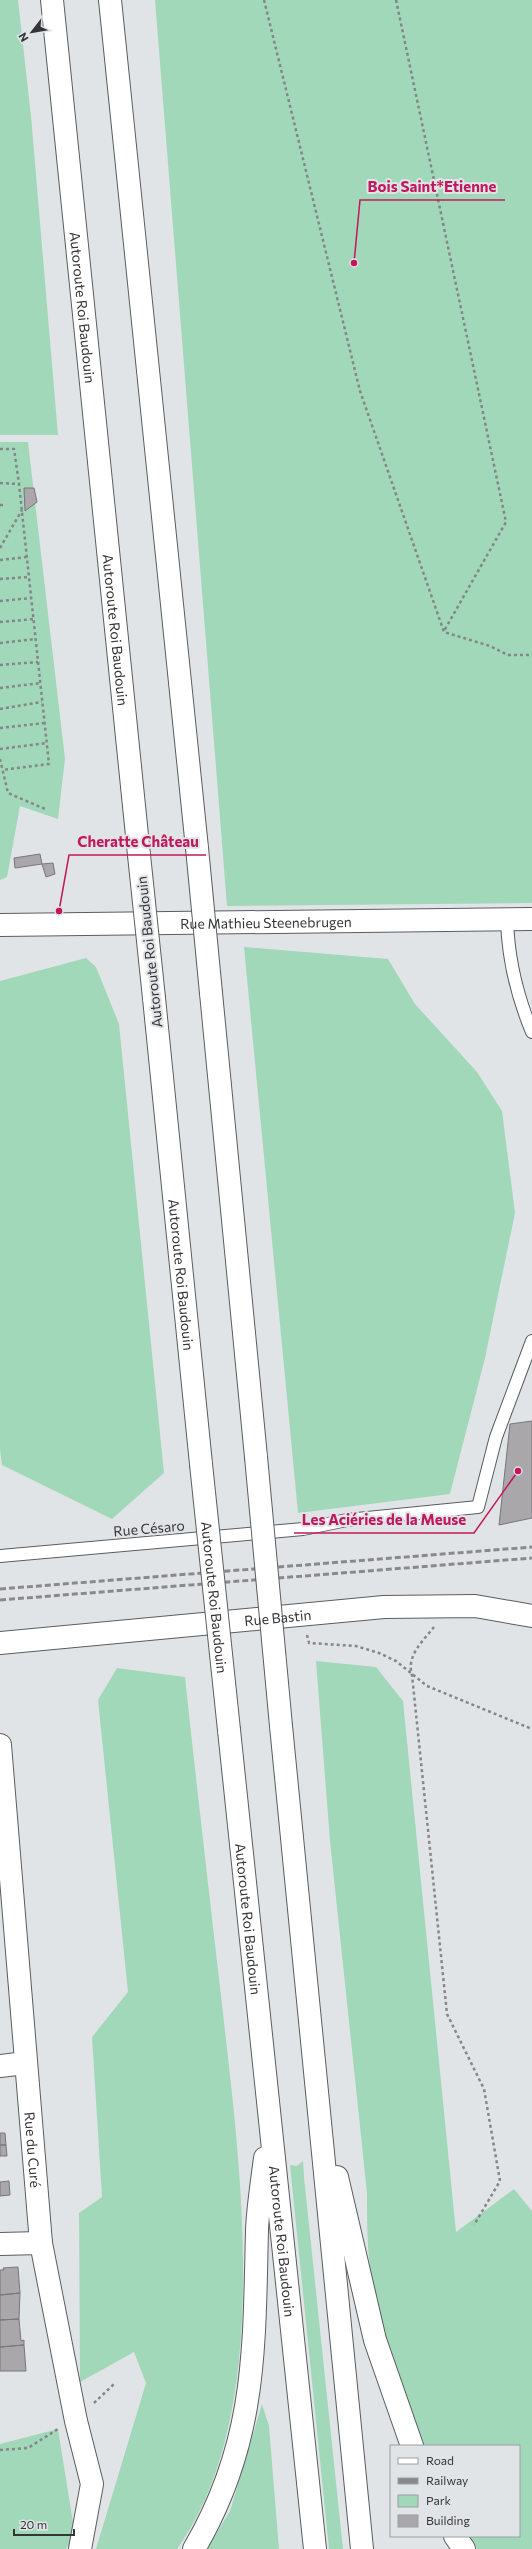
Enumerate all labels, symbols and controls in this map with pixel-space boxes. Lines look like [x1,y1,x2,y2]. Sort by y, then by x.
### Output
north arrow [12,12,52,52]
text: N [15,31,31,44]
callout: Bois Saint*Etienne [360,173,505,200]
text: Bois Saint*Etienne [368,177,497,195]
street label: Autoroute Roi Baudouin [67,231,99,384]
street label: Autoroute Roi Baudouin [100,553,132,706]
callout: Cheratte Château [69,828,206,855]
text: Cheratte Château [77,832,199,850]
street label: Autoroute Roi Baudouin [133,875,165,1029]
street label: Rue Mathieu Steenebrugen [180,913,352,931]
street label: Autoroute Roi Baudouin [166,1198,198,1351]
callout: Les Aciéries de la Meuse [294,1506,474,1533]
text: Les Aciéries de la Meuse [302,1510,466,1528]
street label: Rue Césaro [113,1516,185,1540]
street label: Autoroute Roi Baudouin [199,1521,231,1674]
street label: Rue Bastin [243,1605,312,1629]
street label: Autoroute Roi Baudouin [232,1842,265,1996]
street label: Rue du Curé [22,2111,45,2188]
street label: Autoroute Roi Baudouin [266,2165,299,2318]
legend [390,2445,520,2537]
text: Road [426,2453,454,2467]
text: Railway [426,2473,468,2487]
text: Park [426,2493,452,2507]
scale bar [14,2511,74,2537]
text: Building [426,2513,470,2527]
text: 20 m [20,2517,47,2531]

